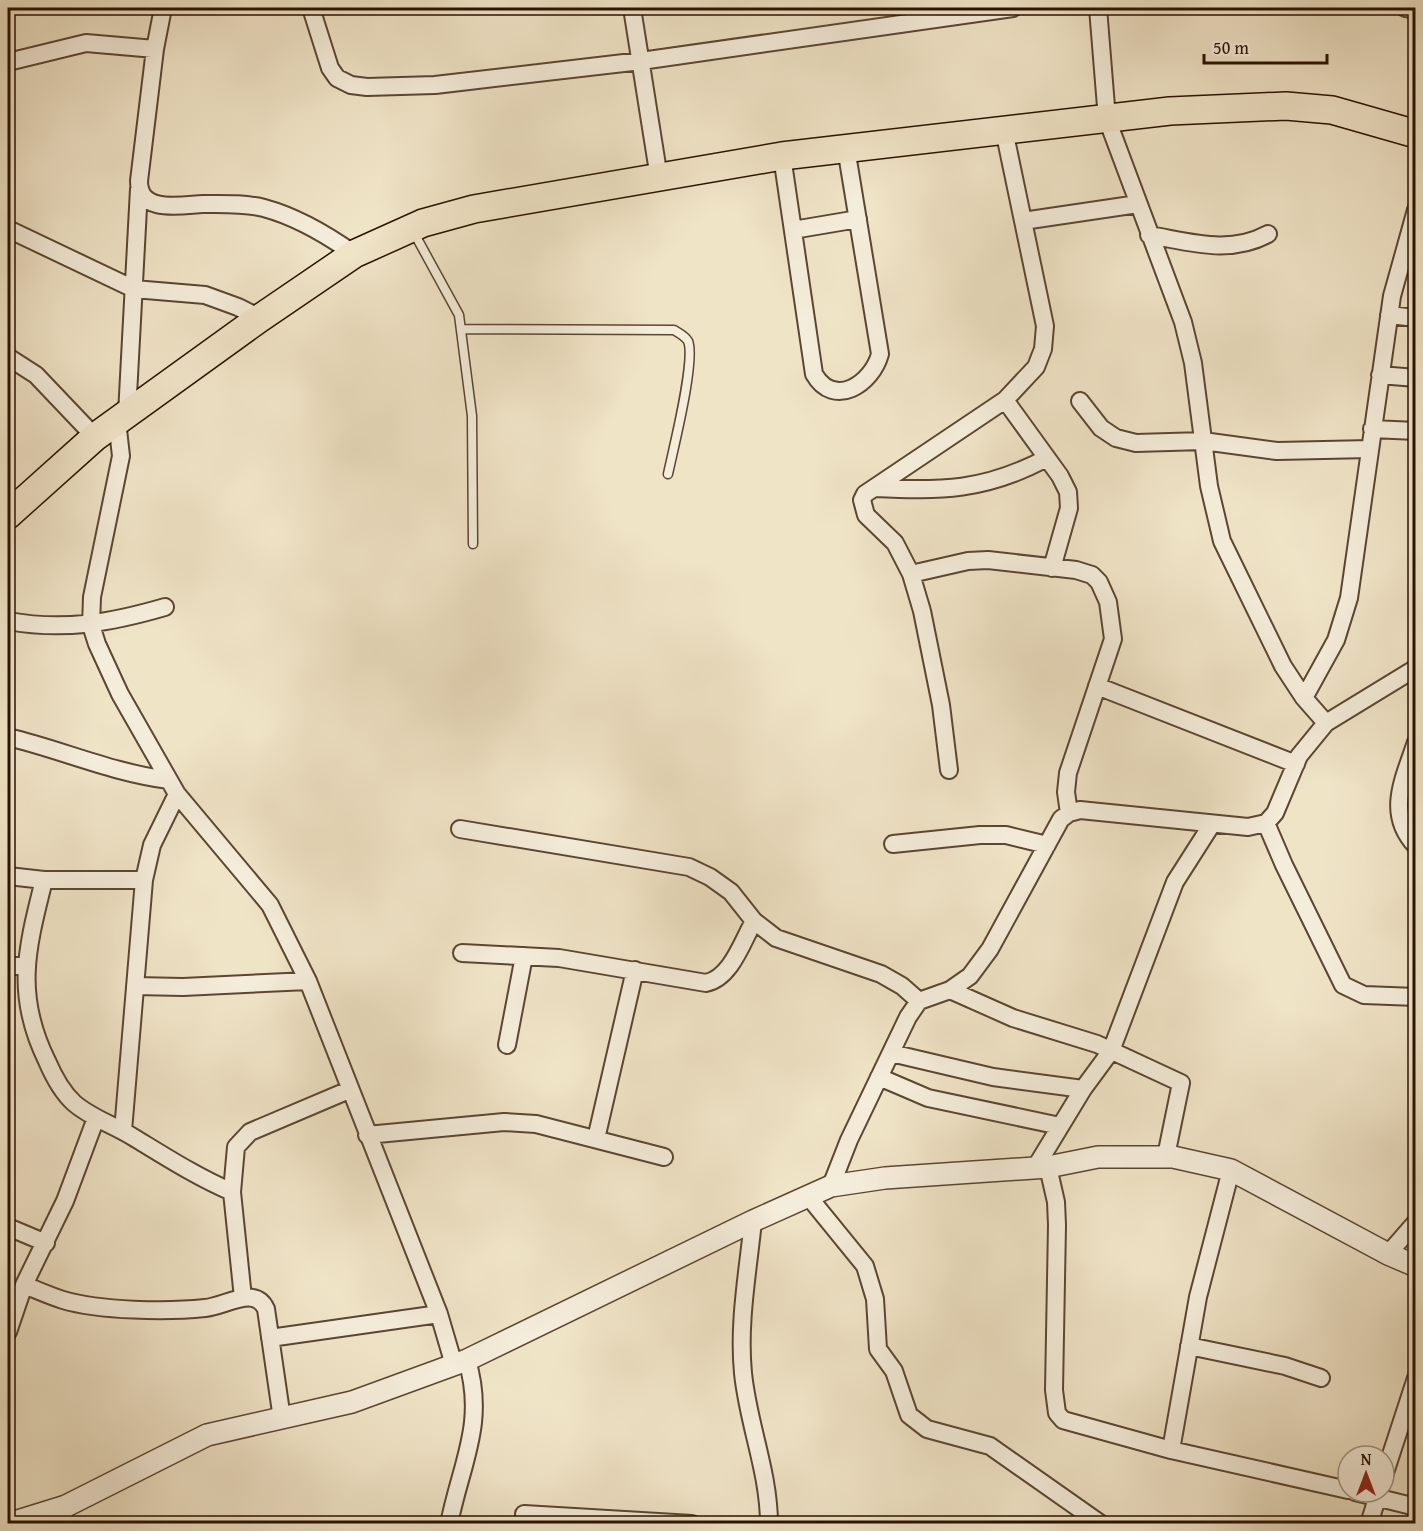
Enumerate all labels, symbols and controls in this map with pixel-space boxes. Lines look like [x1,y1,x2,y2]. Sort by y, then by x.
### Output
scale bar [1204,27,1327,65]
text: 50 m [1213,34,1249,61]
north arrow [1336,1444,1396,1504]
text: N [1361,1447,1372,1471]

